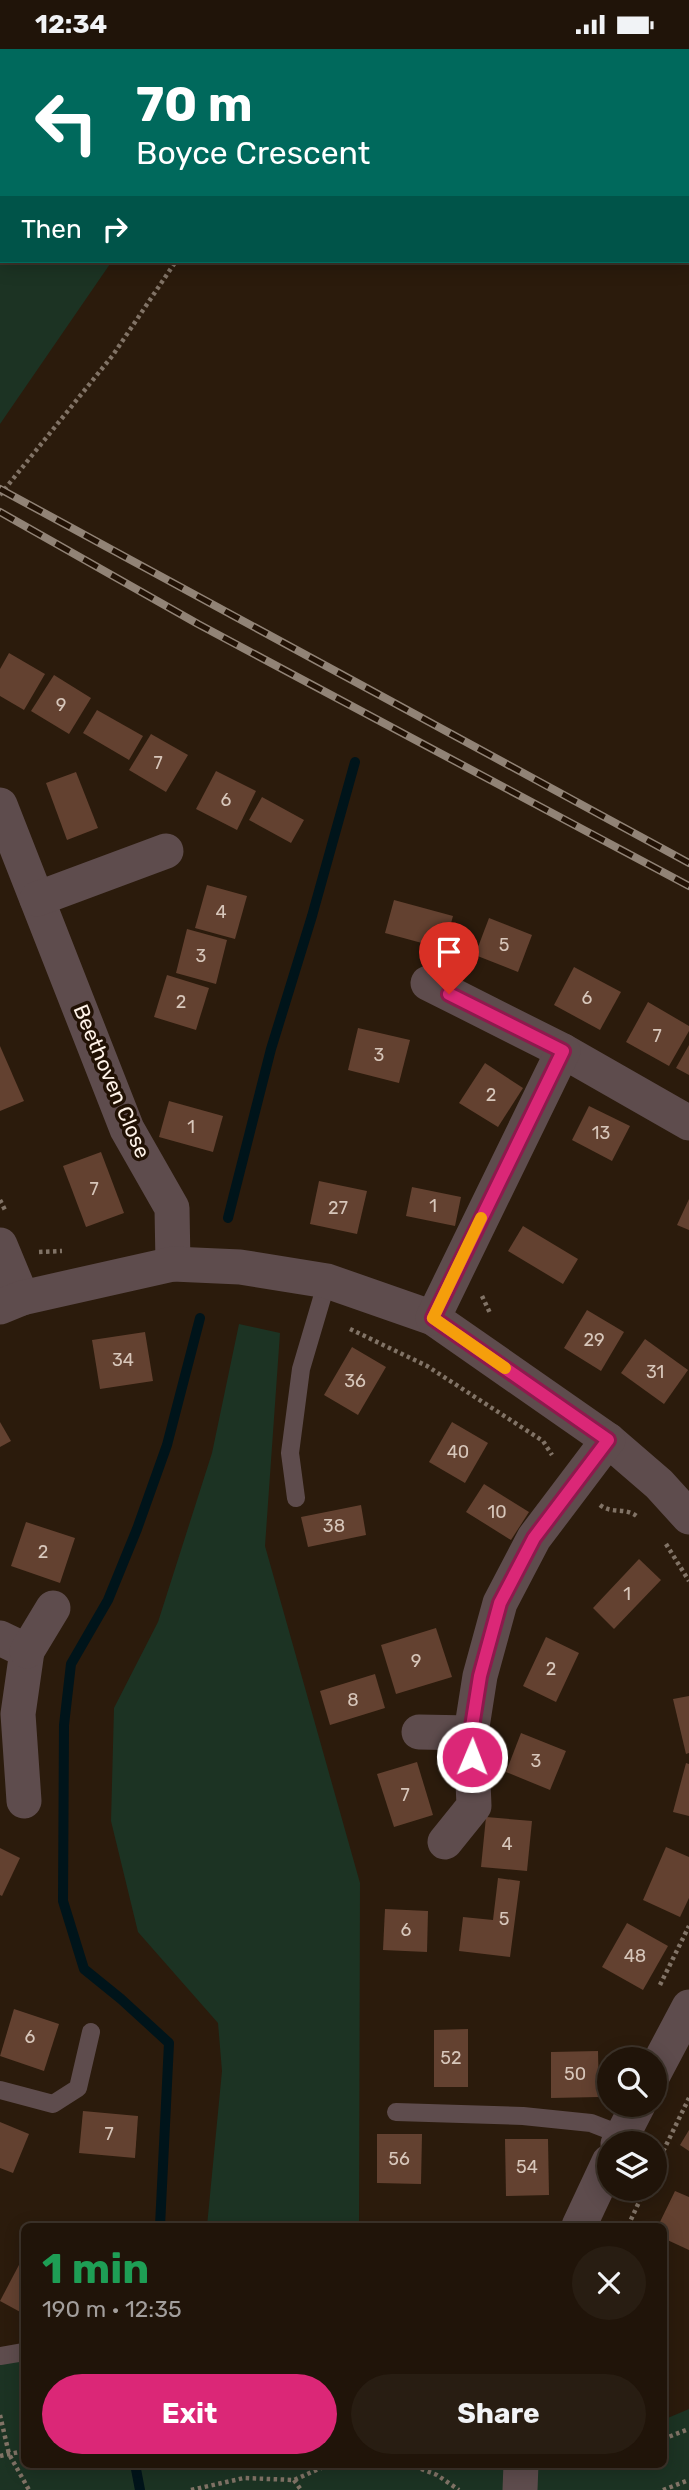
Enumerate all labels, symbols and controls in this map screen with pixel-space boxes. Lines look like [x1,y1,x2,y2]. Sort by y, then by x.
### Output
text: 12:34 [35,9,107,40]
text: 70 m [136,75,253,133]
icon: left [21,77,112,168]
text: Boyce Crescent [136,134,370,172]
icon: right [96,210,134,248]
text: Then [21,214,82,245]
house number: 9 [56,694,66,716]
house number: 7 [153,752,163,774]
house number: 6 [221,789,232,811]
house number: 4 [215,901,227,923]
pin [419,922,479,994]
icon: arrive [430,933,468,971]
house number: 5 [499,934,509,956]
house number: 3 [196,945,206,967]
house number: 6 [582,987,593,1009]
house number: 2 [176,991,186,1013]
street label: Beethoven Close [68,1000,156,1162]
house number: 7 [652,1025,662,1047]
house number: 3 [374,1044,384,1066]
house number: 2 [486,1084,496,1106]
house number: 1 [187,1116,195,1138]
house number: 13 [592,1122,610,1144]
house number: 7 [89,1178,99,1200]
house number: 1 [429,1195,437,1217]
house number: 27 [328,1197,348,1219]
house number: 29 [583,1329,605,1351]
house number: 34 [112,1349,134,1371]
house number: 31 [646,1361,664,1383]
house number: 36 [344,1370,366,1392]
house number: 40 [447,1441,469,1463]
house number: 10 [487,1501,507,1523]
house number: 38 [323,1515,345,1537]
house number: 2 [38,1541,48,1563]
house number: 1 [623,1583,631,1605]
house number: 9 [411,1650,421,1672]
house number: 2 [546,1658,556,1680]
house number: 8 [347,1689,359,1711]
position arrow [435,1720,509,1794]
house number: 3 [531,1750,541,1772]
house number: 7 [400,1784,410,1806]
house number: 4 [501,1833,513,1855]
house number: 5 [499,1908,509,1930]
house number: 6 [401,1919,412,1941]
house number: 48 [624,1945,646,1967]
house number: 6 [25,2026,36,2048]
house number: 52 [440,2047,462,2069]
map controls [597,2047,667,2201]
button: search [597,2047,667,2117]
house number: 50 [564,2063,586,2085]
house number: 7 [104,2123,114,2145]
button: layers [597,2131,667,2201]
house number: 56 [388,2148,410,2170]
house number: 54 [516,2156,538,2178]
text: 1 min [42,2244,149,2294]
button: close [572,2246,646,2320]
text: 190 m · 12:35 [42,2295,182,2323]
button: Exit [42,2374,337,2454]
button: Share [351,2374,646,2454]

